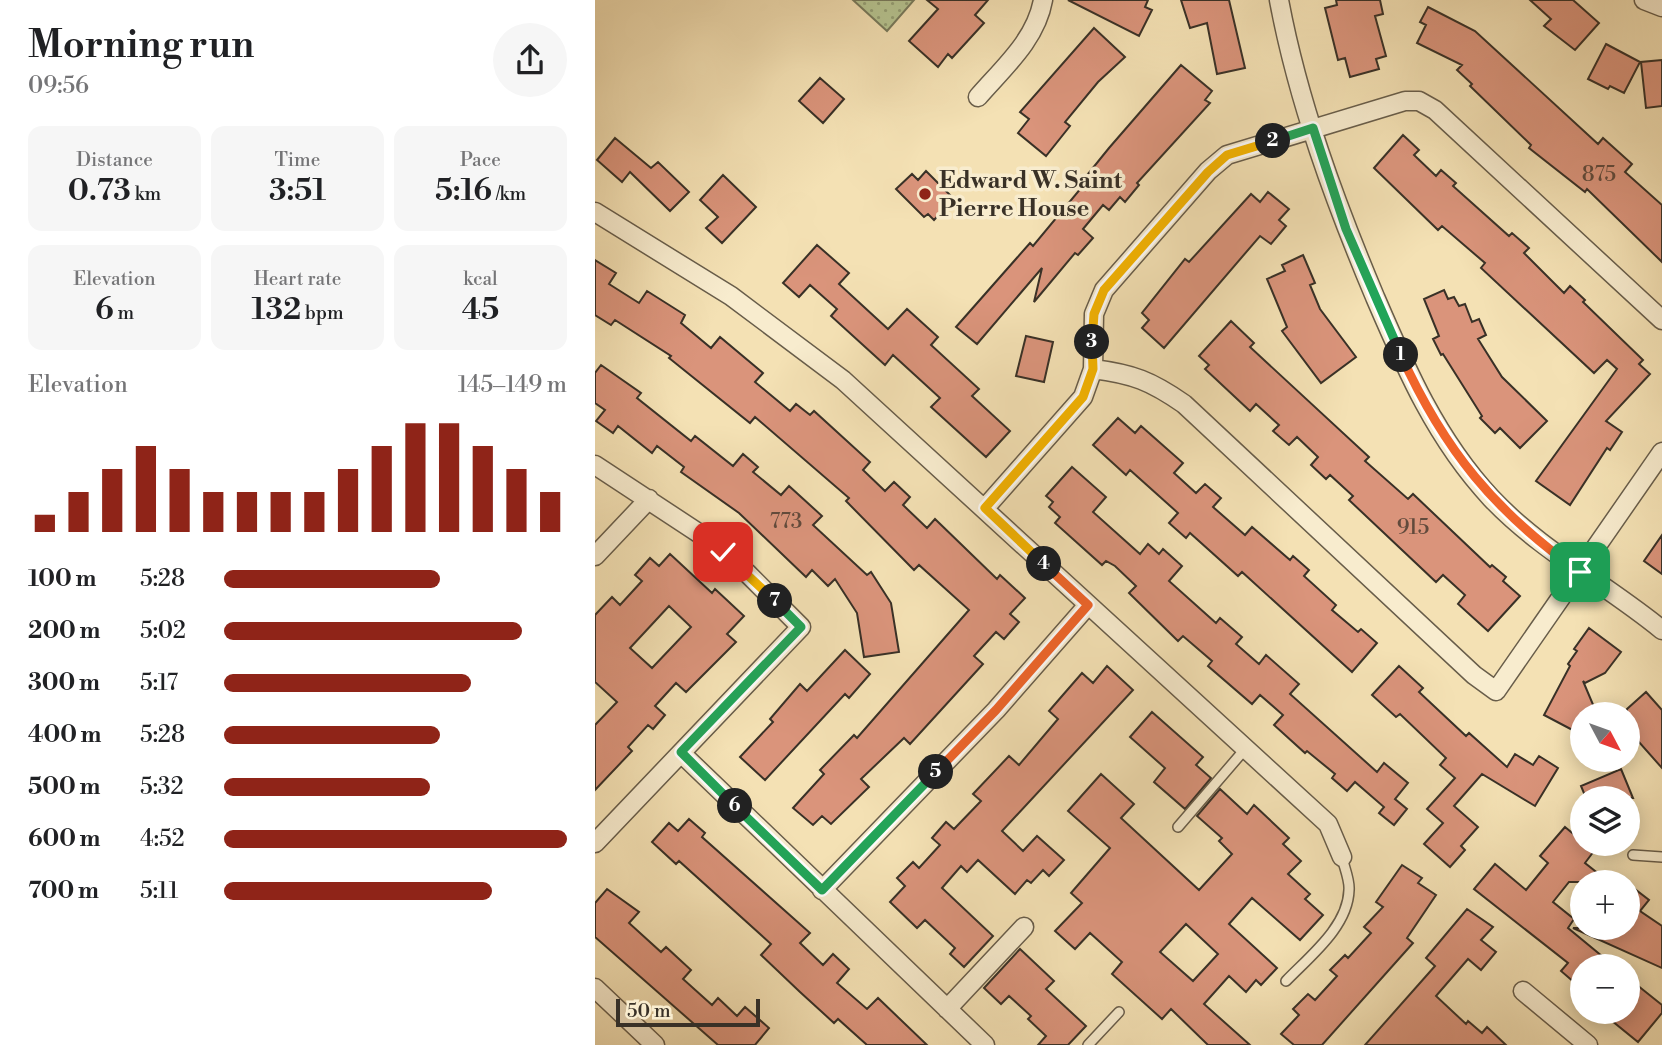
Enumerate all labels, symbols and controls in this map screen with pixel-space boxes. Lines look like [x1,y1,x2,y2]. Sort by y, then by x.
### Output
text: Morning run [28,22,254,69]
button: share [493,23,567,97]
text: 09:56 [28,72,89,100]
pin: 2 [1255,124,1291,158]
text: 2 [1267,128,1278,152]
text: Distance [76,148,153,172]
text: Time [275,148,320,172]
text: Pace [460,148,501,172]
house number: 875 [1582,162,1616,188]
place label: Edward W. Saint Pierre House [939,166,1122,224]
text: 0.73 [68,172,131,210]
text: 3:51 [269,172,326,210]
text: 5:16 [435,172,492,210]
text: km [131,182,161,206]
text: /km [492,182,526,206]
marker: Edward W. Saint Pierre House [917,186,933,202]
text: Elevation [73,267,156,291]
text: Heart rate [254,267,341,291]
text: kcal [463,267,498,291]
text: 6 [95,291,114,329]
text: 132 [251,291,301,329]
text: 45 [462,291,499,329]
text: m [114,301,134,325]
text: bpm [301,301,344,325]
pin: 3 [1075,324,1109,360]
text: 3 [1086,329,1097,353]
pin: 1 [1383,338,1419,372]
text: 1 [1396,342,1405,366]
text: Elevation [28,371,128,399]
text: 145–149 m [458,371,567,399]
house number: 773 [770,509,802,535]
house number: 915 [1397,515,1429,541]
pin [693,522,753,582]
icon: check [704,533,742,571]
pin [1550,542,1610,602]
pin: 4 [1027,546,1061,582]
text: 4 [1037,551,1050,575]
icon: arrive [1561,553,1599,591]
text: 100 m [28,565,96,593]
text: 5:28 [140,565,185,593]
pin: 7 [757,584,793,618]
text: 7 [769,588,780,612]
text: 200 m [28,617,100,645]
text: 5:02 [140,617,186,645]
text: 300 m [28,669,100,697]
text: 5:17 [140,669,178,697]
north arrow [1570,702,1640,772]
map controls [1570,702,1640,1024]
text: 400 m [28,721,101,749]
text: 5:28 [140,721,185,749]
pin: 5 [919,754,953,790]
text: 5 [930,759,941,783]
text: 500 m [28,773,100,801]
text: 5:32 [140,773,184,801]
button: layers [1570,786,1640,856]
pin: 6 [717,788,753,824]
text: 6 [729,793,740,817]
text: 600 m [28,825,101,853]
text: 4:52 [140,825,185,853]
button: + [1570,870,1640,940]
text: 700 m [28,877,99,905]
text: 5:11 [140,877,178,905]
button: − [1570,954,1640,1024]
scale bar [616,996,759,1028]
text: 50 m [627,999,671,1023]

